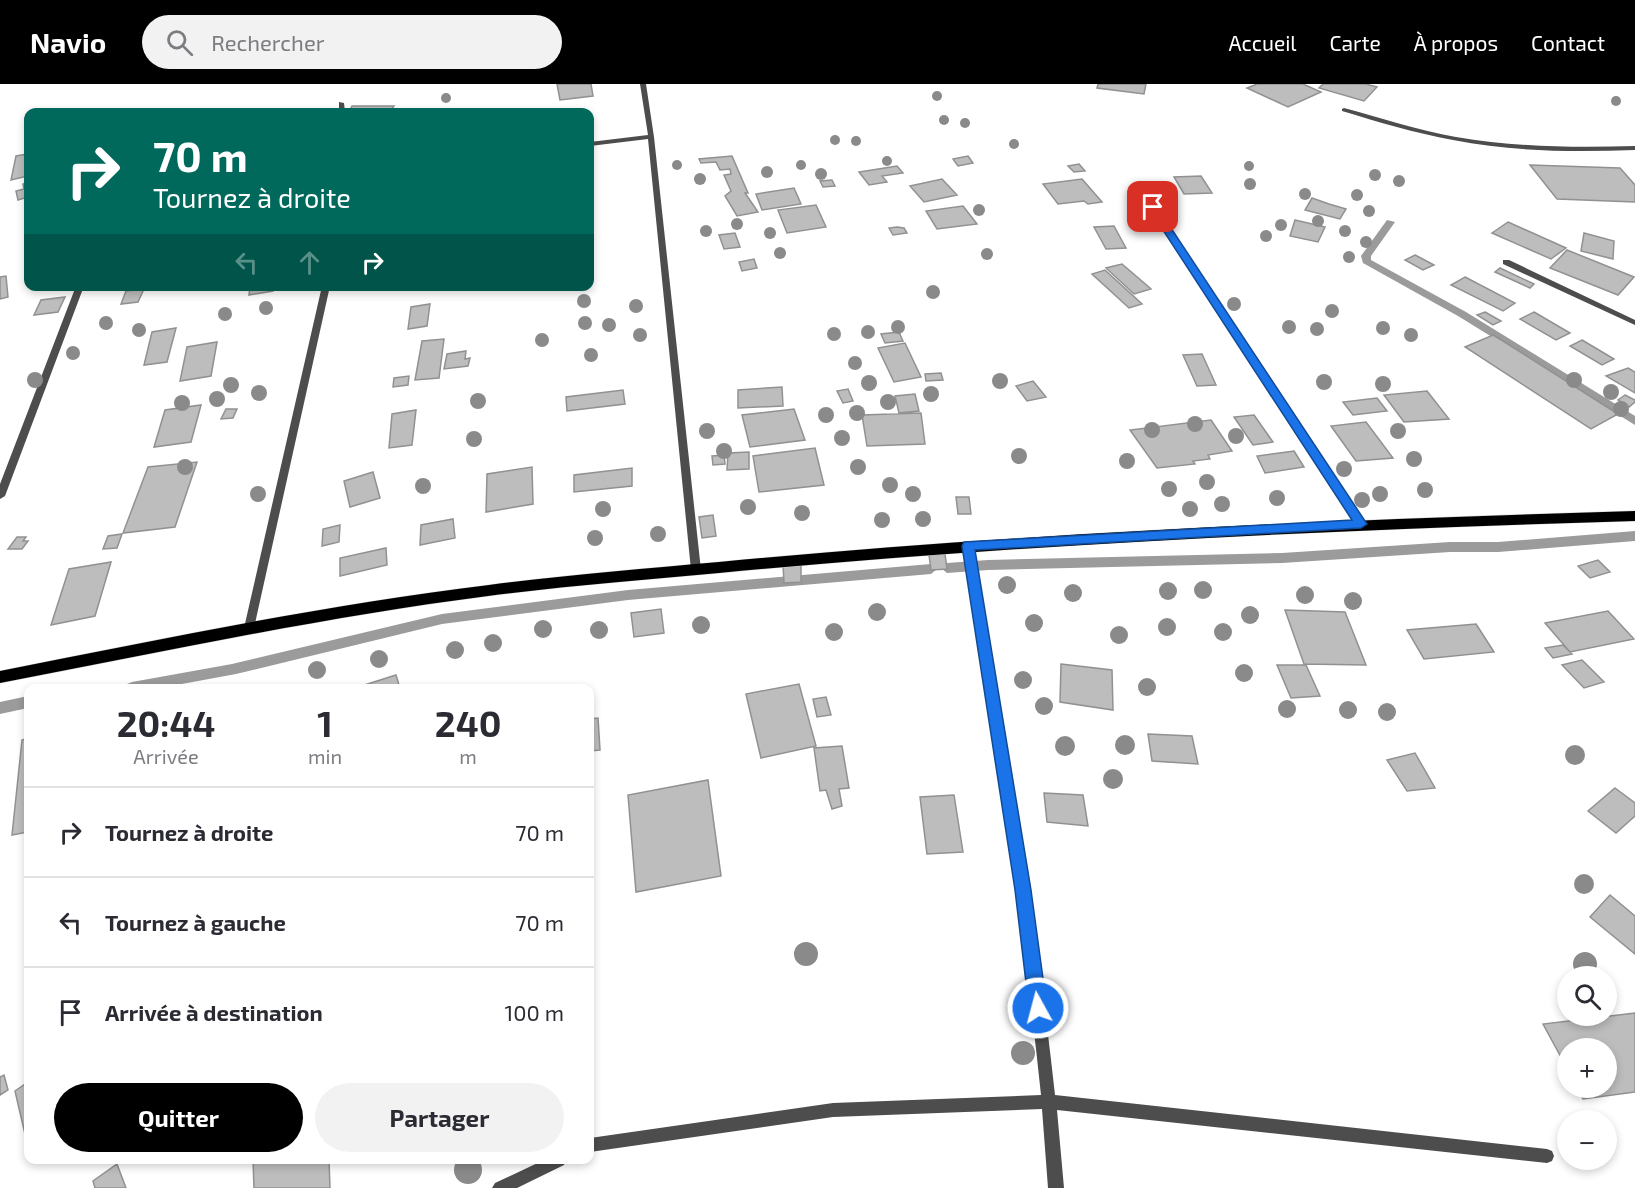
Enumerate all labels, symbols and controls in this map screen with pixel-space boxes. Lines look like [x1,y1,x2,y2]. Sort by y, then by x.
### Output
search box [142,15,562,69]
text: Navio [30,25,106,59]
icon: search [163,26,196,59]
text: Rechercher [211,29,325,55]
text: Accueil [1228,30,1297,55]
text: Carte [1330,30,1381,55]
text: À propos [1414,30,1498,55]
text: Contact [1531,30,1605,55]
text: 70 m [153,130,248,180]
icon: right [54,132,132,210]
text: Tournez à droite [153,181,351,213]
pin [1127,181,1178,232]
icon: arrive [1136,190,1169,223]
icon: left [230,246,263,279]
icon: ahead [293,246,326,279]
icon: right [356,246,389,279]
text: 20:44 [117,701,215,744]
text: 1 [317,701,333,744]
text: 240 [435,701,501,744]
text: Arrivée [133,744,199,768]
text: min [308,744,342,768]
text: m [459,744,477,768]
icon: right [54,816,87,849]
text: Tournez à droite [105,819,274,845]
text: 70 m [515,819,564,845]
icon: left [54,906,87,939]
text: Tournez à gauche [105,909,286,935]
text: 70 m [515,909,564,935]
map controls [1557,966,1617,1170]
button: search [1557,966,1617,1026]
position arrow [1006,976,1070,1040]
icon: arrive [54,996,87,1029]
text: Arrivée à destination [105,999,323,1025]
text: 100 m [505,999,564,1025]
button: + [1557,1038,1617,1098]
button: Quitter [54,1083,303,1152]
button: Partager [315,1083,564,1152]
button: − [1557,1110,1617,1170]

